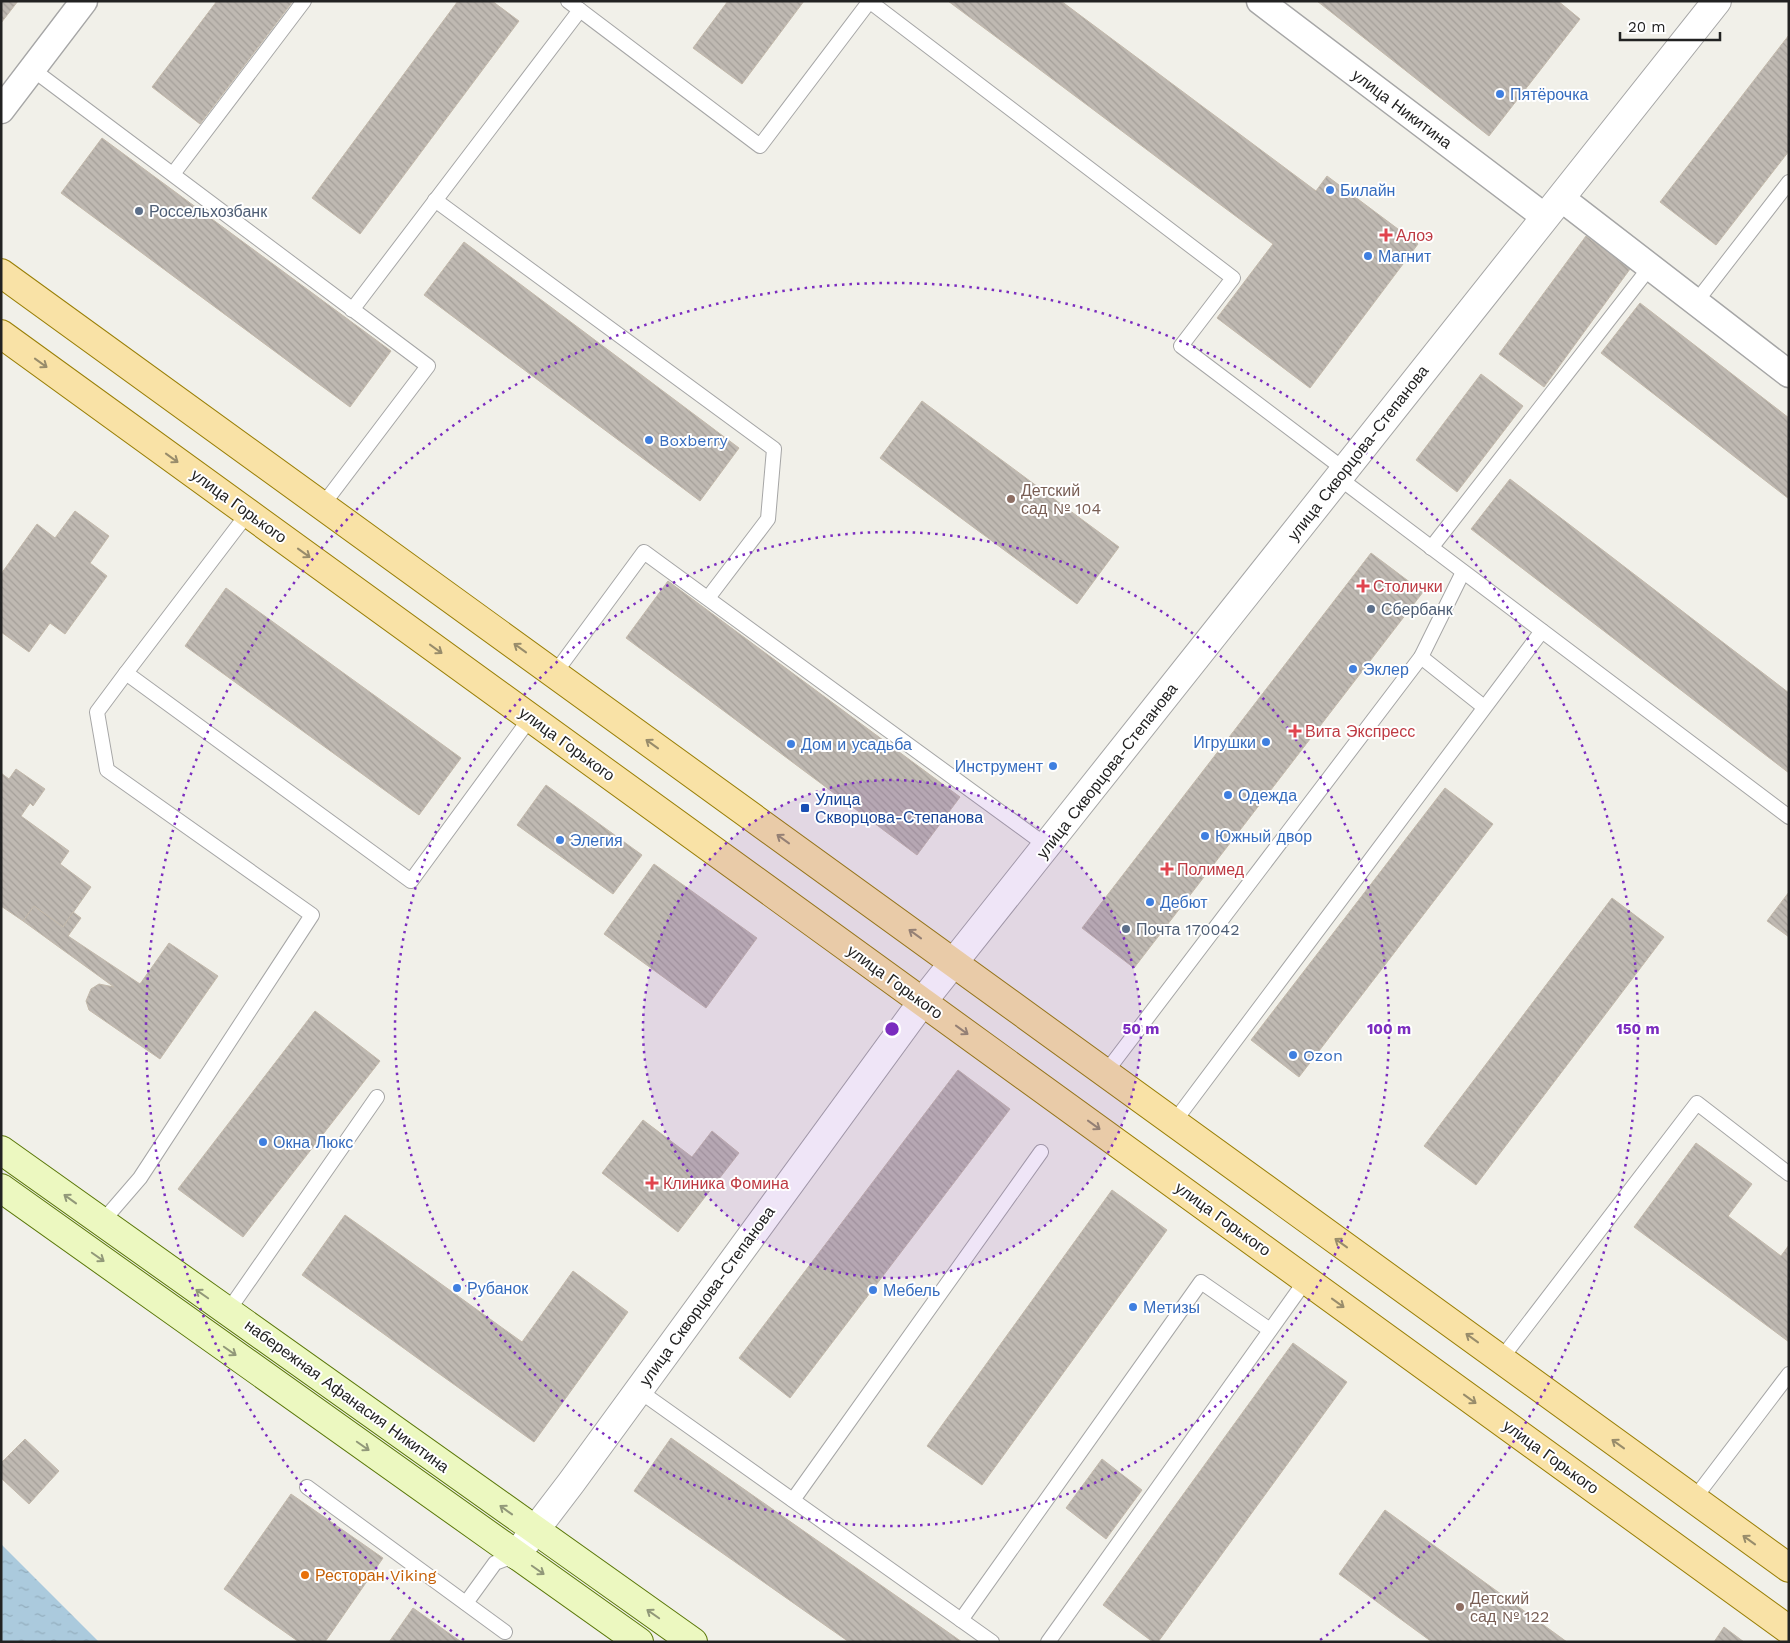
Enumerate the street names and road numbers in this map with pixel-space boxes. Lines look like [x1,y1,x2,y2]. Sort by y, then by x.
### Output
street label: улица Никитина [1348,65,1456,153]
street label: улица Скворцова-Степанова [1284,361,1432,545]
street label: улица Горького [187,465,291,547]
street label: улица Скворцова-Степанова [1033,679,1181,863]
street label: улица Горького [515,703,619,785]
street label: улица Горького [843,941,947,1023]
street label: улица Горького [1171,1178,1275,1260]
street label: улица Скворцова-Степанова [635,1202,779,1390]
street label: набережная Афанасия Никитина [241,1315,453,1477]
street label: улица Горького [1499,1416,1603,1498]

